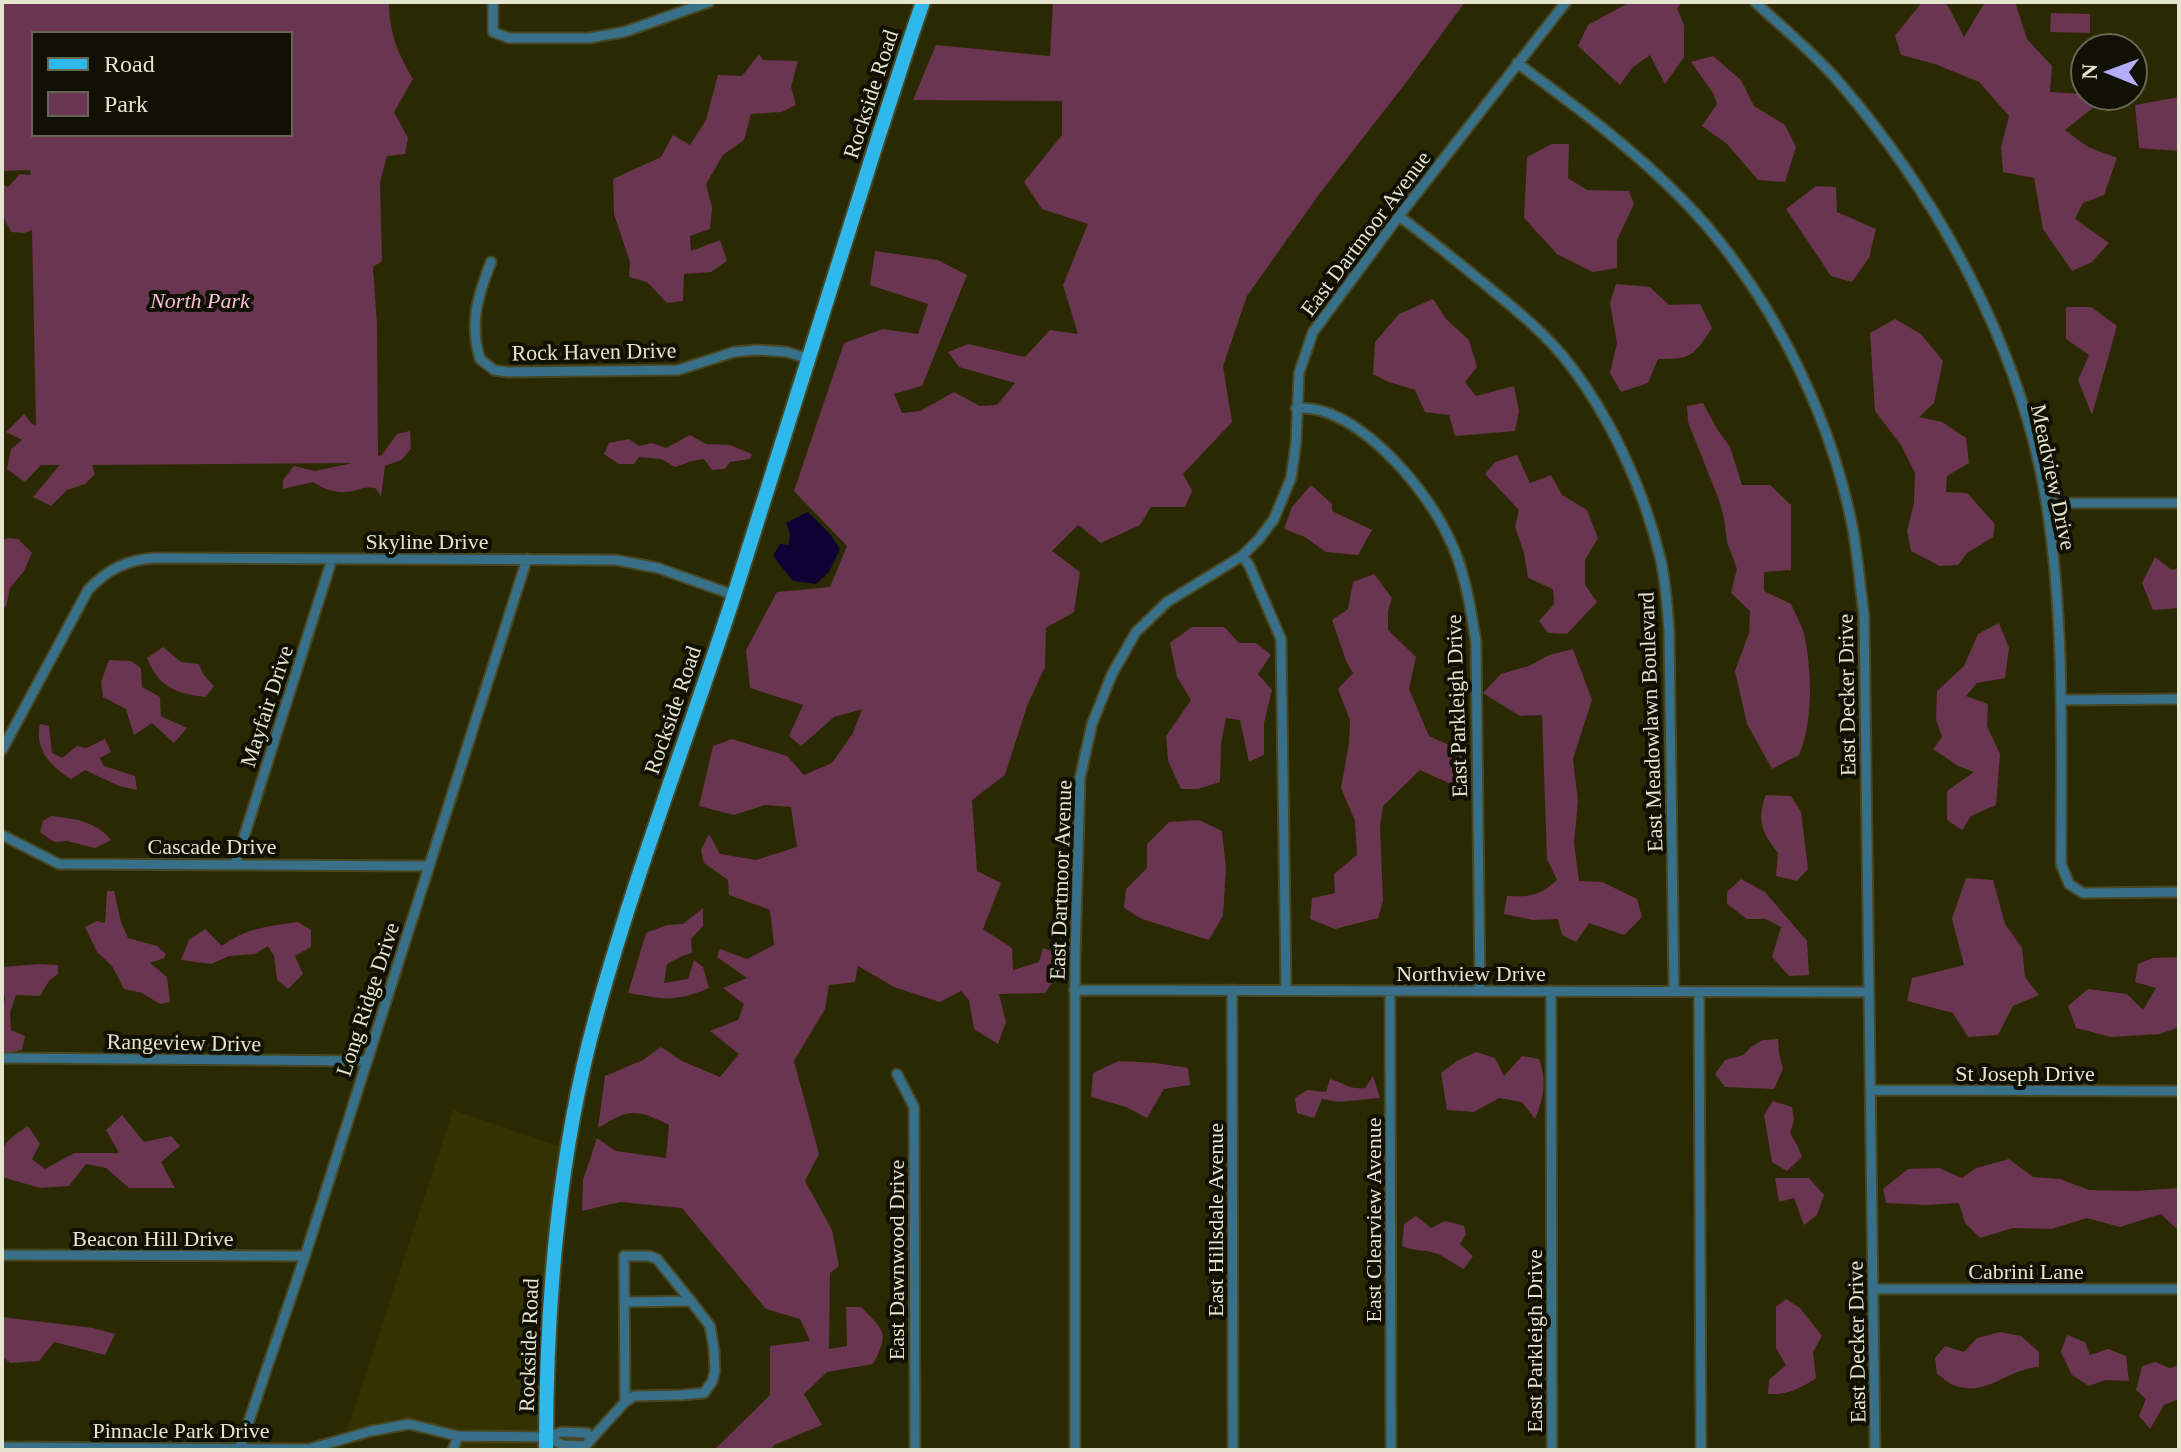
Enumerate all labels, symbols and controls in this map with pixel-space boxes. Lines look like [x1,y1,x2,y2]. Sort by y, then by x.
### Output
street label: Rockside Road [838,27,903,162]
legend [32,32,292,136]
north arrow [2069,32,2149,112]
text: Road [104,51,155,77]
text: N [2077,63,2102,80]
text: Park [104,91,148,117]
street label: East Dartmoor Avenue [1295,146,1436,321]
park label: North Park [149,288,251,313]
street label: Rock Haven Drive [511,338,677,365]
street label: Meadview Drive [2026,402,2081,552]
street label: Skyline Drive [366,529,488,554]
street label: East Meadowlawn Boulevard [1633,591,1668,852]
street label: East Parkleigh Drive [1441,614,1472,798]
street label: East Decker Drive [1833,614,1860,776]
street label: Mayfair Drive [235,642,298,770]
street label: Rockside Road [639,643,706,778]
street label: East Dartmoor Avenue [1045,780,1076,980]
street label: Cascade Drive [148,834,276,859]
street label: Long Ridge Drive [331,919,404,1079]
street label: Northview Drive [1396,961,1546,986]
street label: Rangeview Drive [107,1029,261,1056]
street label: St Joseph Drive [1955,1061,2095,1086]
street label: East Clearview Avenue [1361,1118,1386,1322]
street label: East Hillsdale Avenue [1203,1123,1228,1317]
street label: East Dawnwood Drive [884,1160,909,1360]
street label: Beacon Hill Drive [72,1226,234,1251]
street label: East Parkleigh Drive [1522,1249,1547,1433]
street label: Cabrini Lane [1968,1259,2084,1284]
street label: East Decker Drive [1843,1261,1870,1423]
street label: Rockside Road [514,1278,543,1412]
street label: Pinnacle Park Drive [92,1418,270,1443]

